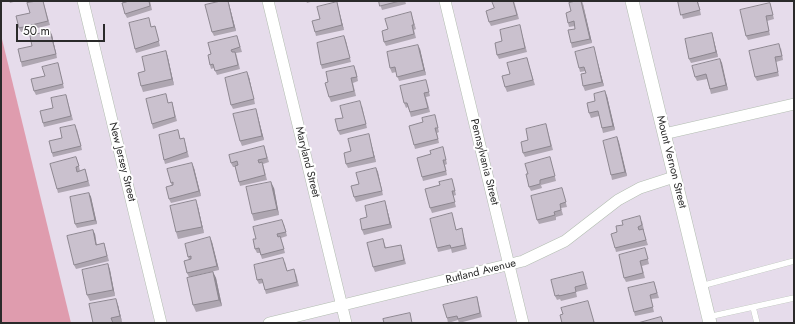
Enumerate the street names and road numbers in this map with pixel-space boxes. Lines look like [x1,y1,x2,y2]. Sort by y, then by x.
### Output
street label: Mount Vernon Street [653,114,689,210]
street label: Pennsylvania Street [467,118,501,206]
street label: New Jersey Street [106,121,138,203]
street label: Maryland Street [292,125,322,199]
street label: Rutland Avenue [444,257,518,287]

